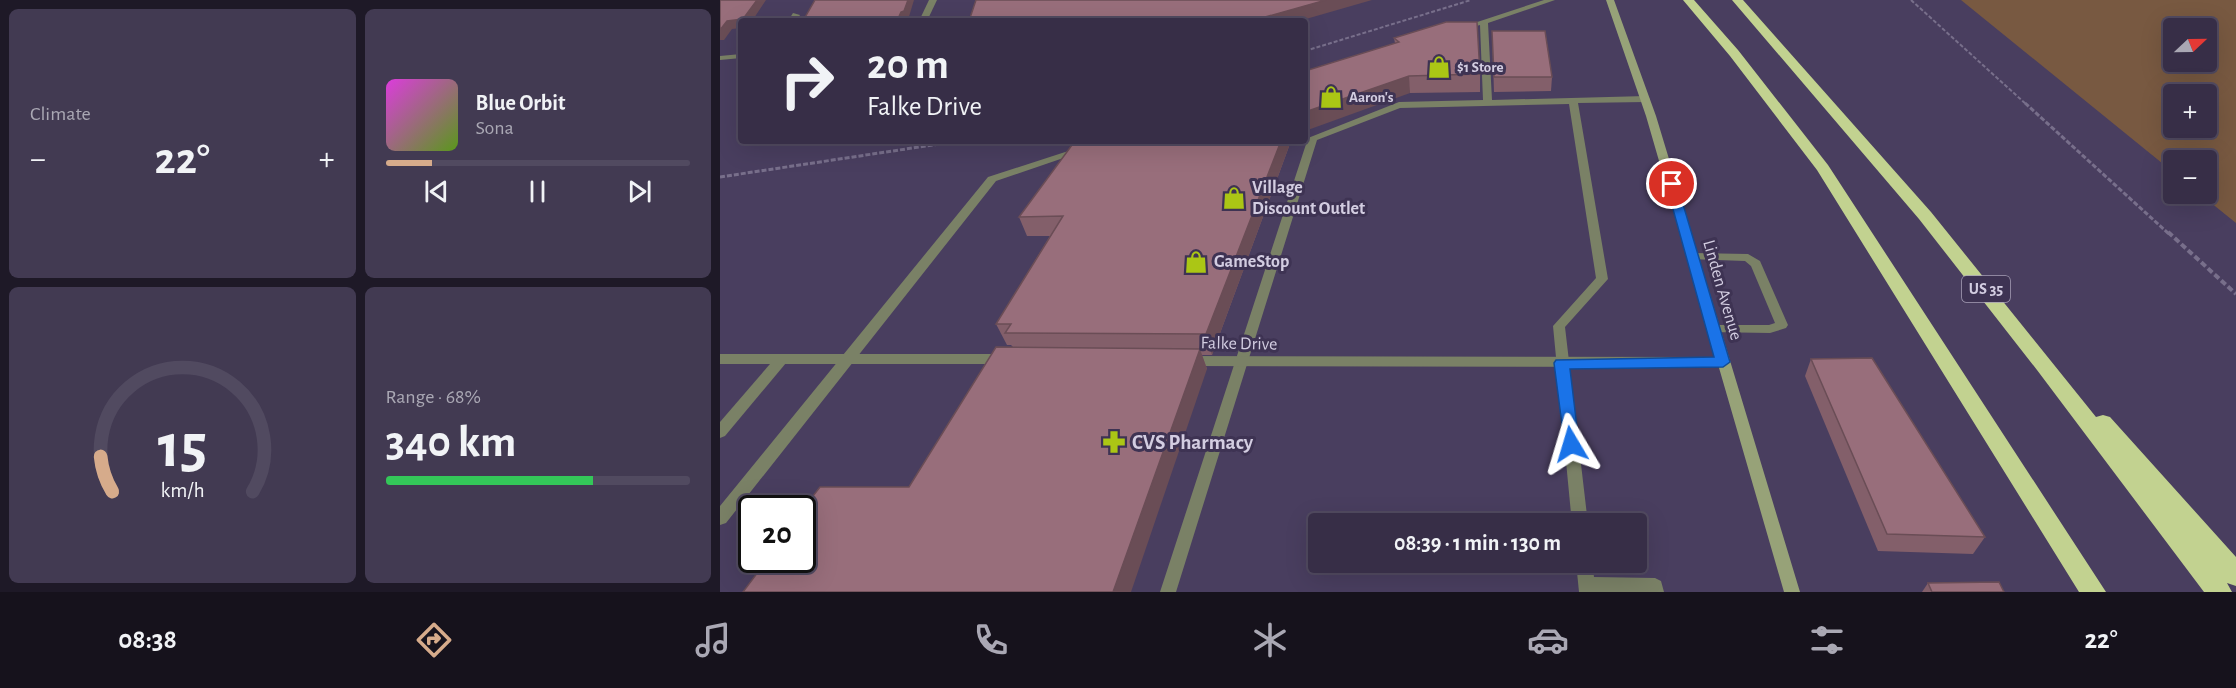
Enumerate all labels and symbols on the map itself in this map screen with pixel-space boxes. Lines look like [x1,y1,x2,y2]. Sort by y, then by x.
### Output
north arrow [2163,18,2217,72]
shop icon: $1 Store [1426,54,1452,80]
place label: $1 Store [1457,60,1503,75]
shop icon: Aaron's [1318,84,1344,110]
place label: Aaron's [1349,90,1394,105]
pin [1646,158,1697,209]
place label: Village Discount Outlet [1252,179,1365,218]
shop icon: Village Discount Outlet [1221,185,1247,211]
street label: Linden Avenue [1699,238,1745,342]
shop icon: GameStop [1183,249,1209,275]
place label: GameStop [1214,253,1289,271]
road number: US 35 [1962,276,2010,302]
street label: Falke Drive [1201,334,1277,354]
position arrow [1539,412,1603,476]
pharmacy icon: CVS Pharmacy [1101,429,1127,455]
place label: CVS Pharmacy [1132,432,1254,453]
speed limit sign: 20 [738,495,816,573]

